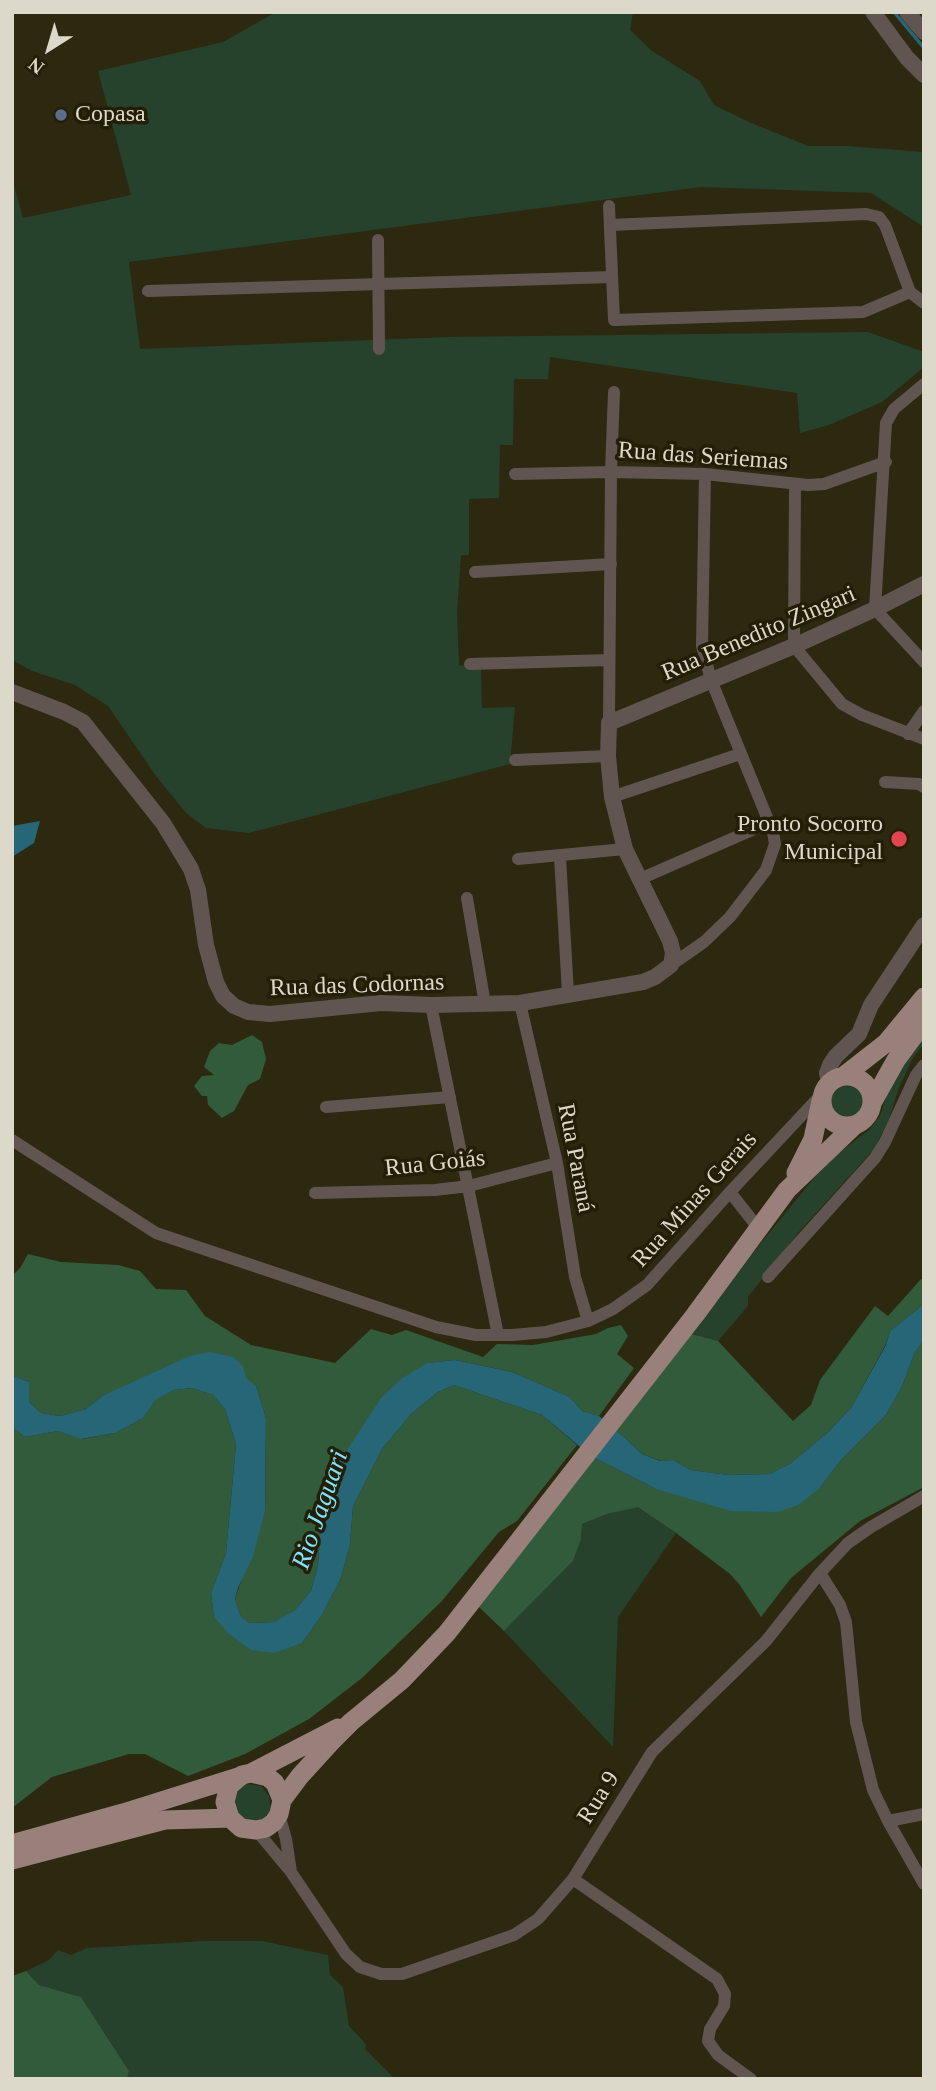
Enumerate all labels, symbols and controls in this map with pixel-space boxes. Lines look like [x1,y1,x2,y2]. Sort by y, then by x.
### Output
north arrow [14,14,84,84]
text: N [24,54,48,79]
place label: Copasa [75,101,146,129]
marker: Copasa [53,107,69,123]
street label: Rua das Seriemas [617,437,789,477]
street label: Rua Benedito Zingari [658,580,860,688]
place label: Pronto Socorro Municipal [737,811,883,867]
marker: Pronto Socorro Municipal [889,829,909,849]
street label: Rua das Codornas [269,969,445,1003]
street label: Rua Paraná [550,1101,600,1215]
street label: Rua Minas Gerais [626,1126,764,1274]
street label: Rua Goiás [383,1144,487,1184]
water label: Rio Jaguari [286,1447,356,1573]
street label: Rua 9 [572,1766,626,1830]

